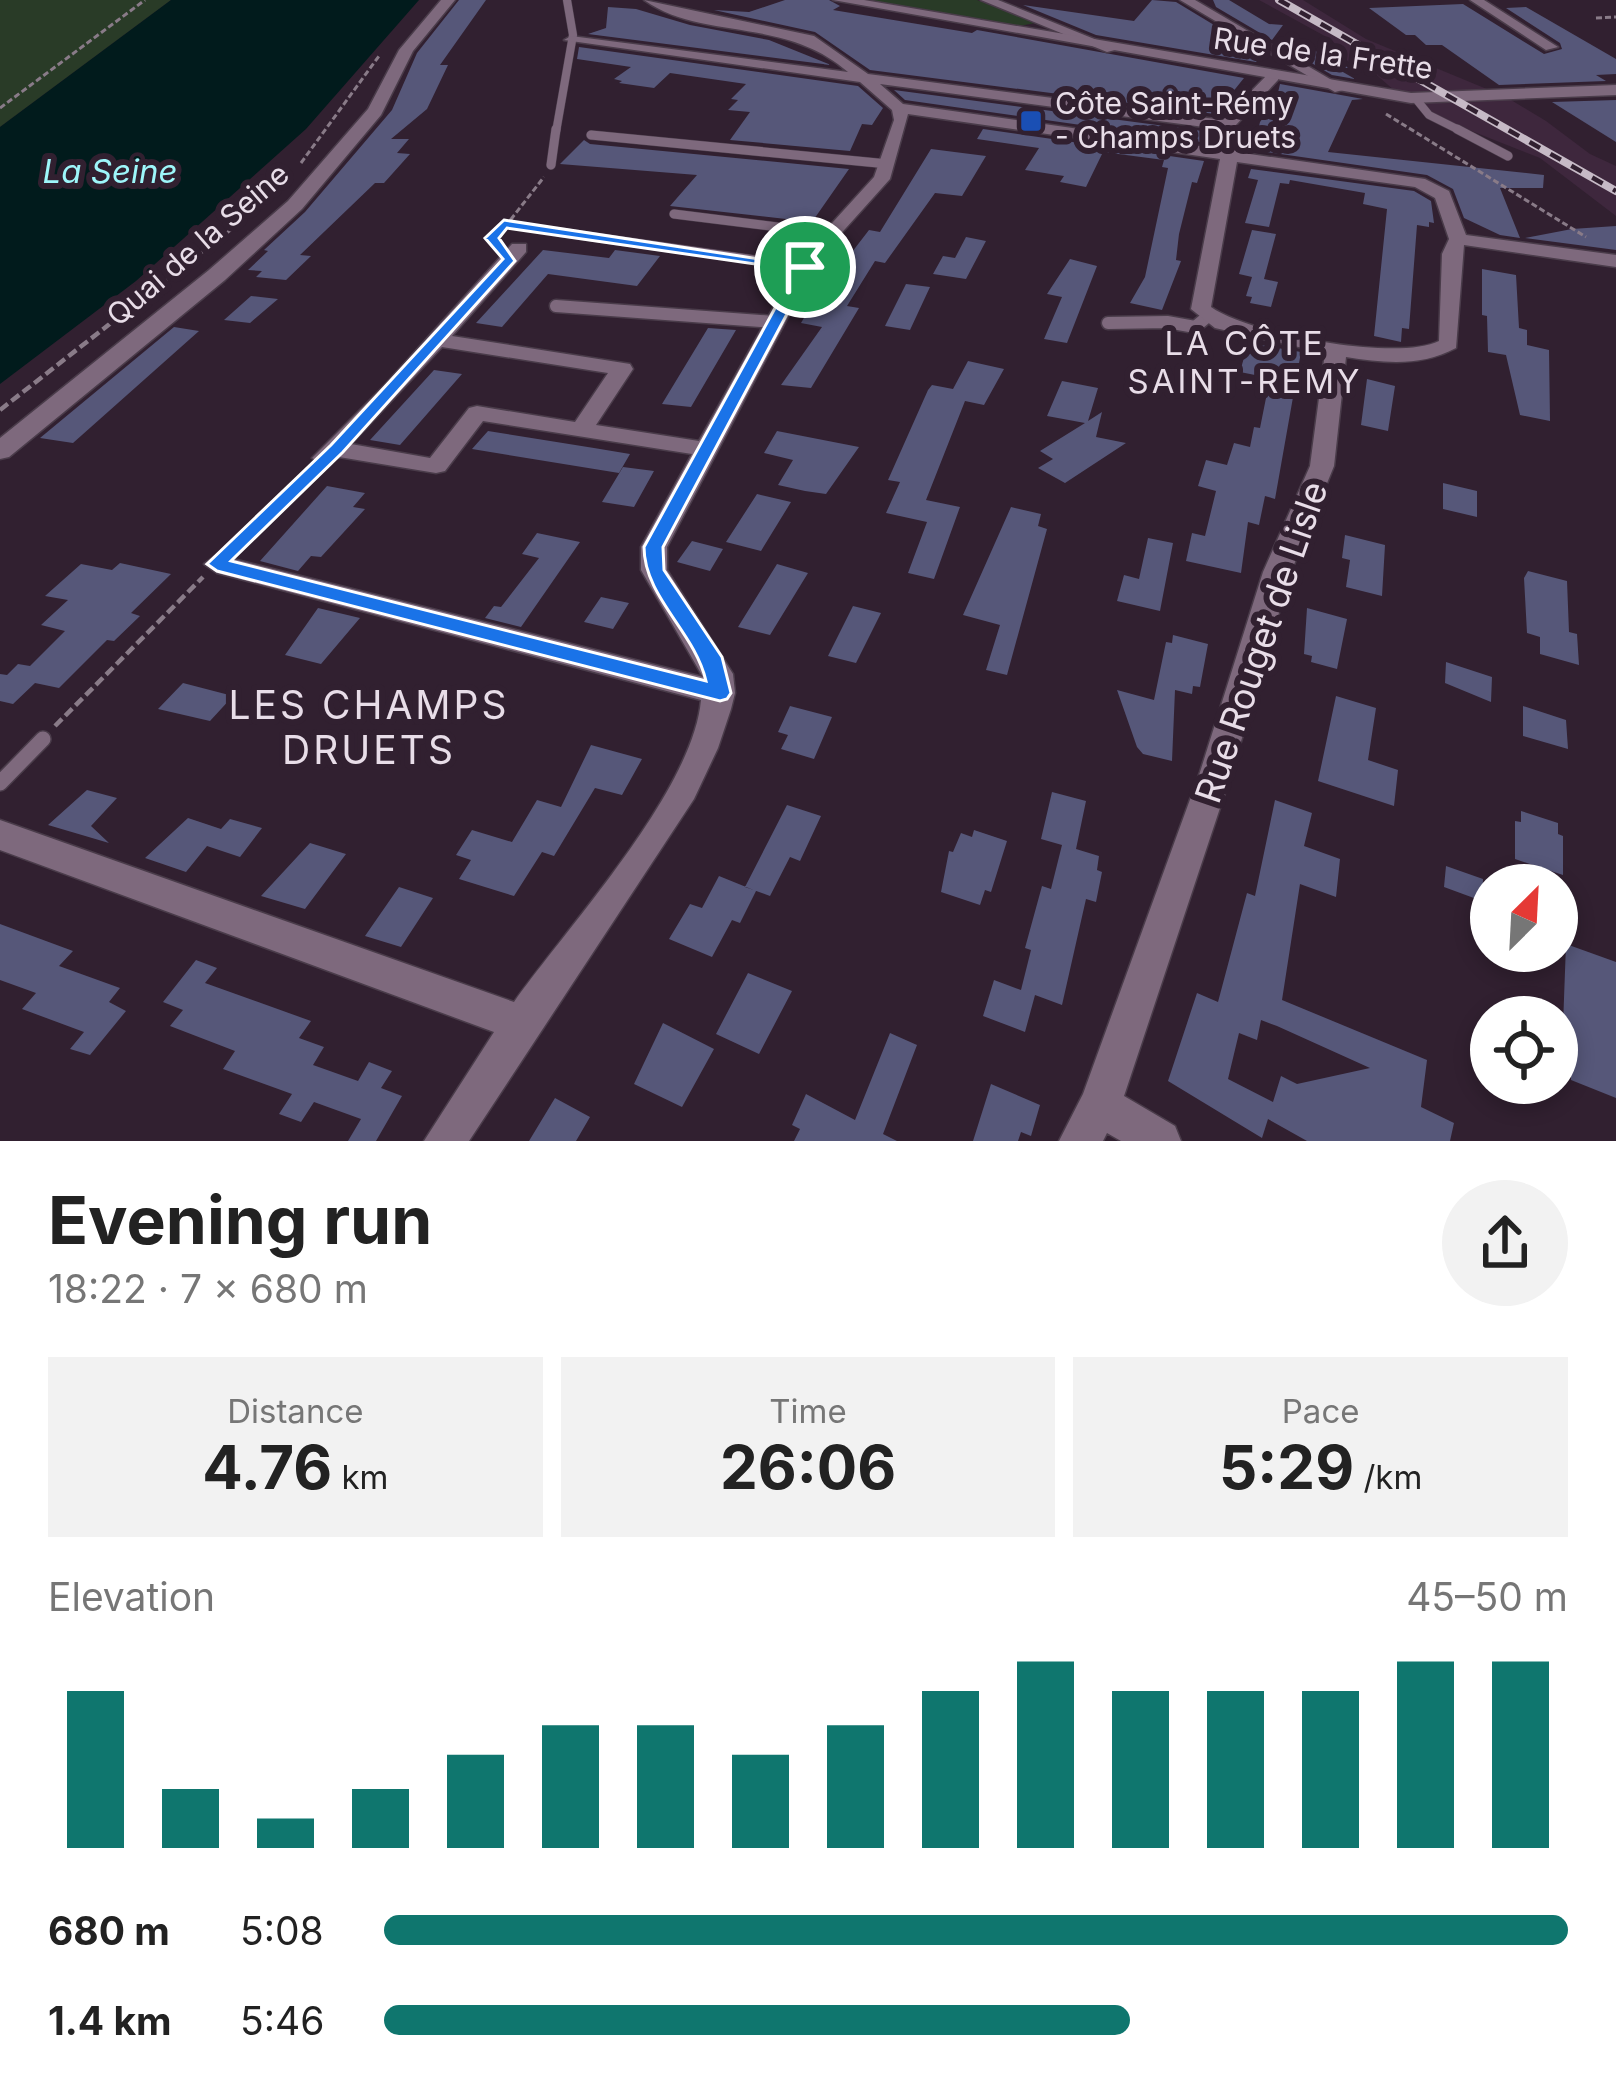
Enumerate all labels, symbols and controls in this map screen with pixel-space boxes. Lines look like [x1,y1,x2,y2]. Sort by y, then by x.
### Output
street label: Rue de la Frette [1211,20,1435,86]
place label: Côte Saint-Rémy - Champs Druets [1055,85,1296,155]
marker: Côte Saint-Rémy - Champs Druets [1018,108,1044,134]
water label: La Seine [43,151,177,191]
street label: Quai de la Seine [99,155,296,333]
pin [754,216,856,318]
icon: arrive [772,234,838,300]
district label: LA CÔTE SAINT-REMY [1128,323,1363,401]
street label: Rue Rouget de Lisle [1185,476,1337,808]
district label: LES CHAMPS DRUETS [228,681,510,773]
north arrow [1470,864,1578,972]
map controls [1470,864,1578,1104]
button: locate [1470,996,1578,1104]
text: Evening run [48,1180,432,1260]
button: share [1442,1180,1568,1306]
text: 18:22 · 7 × 680 m [48,1265,368,1312]
text: Distance [227,1391,363,1431]
text: Time [769,1391,847,1431]
text: Pace [1282,1391,1360,1431]
text: 4.76 [202,1431,332,1503]
text: 26:06 [720,1431,896,1503]
text: 5:29 [1219,1431,1354,1503]
text: km [332,1457,388,1497]
text: /km [1354,1457,1422,1497]
text: Elevation [48,1573,215,1620]
text: 45–50 m [1406,1573,1568,1620]
text: 680 m [48,1907,170,1954]
text: 5:08 [240,1907,324,1954]
text: 1.4 km [48,1997,172,2044]
text: 5:46 [240,1997,324,2044]

